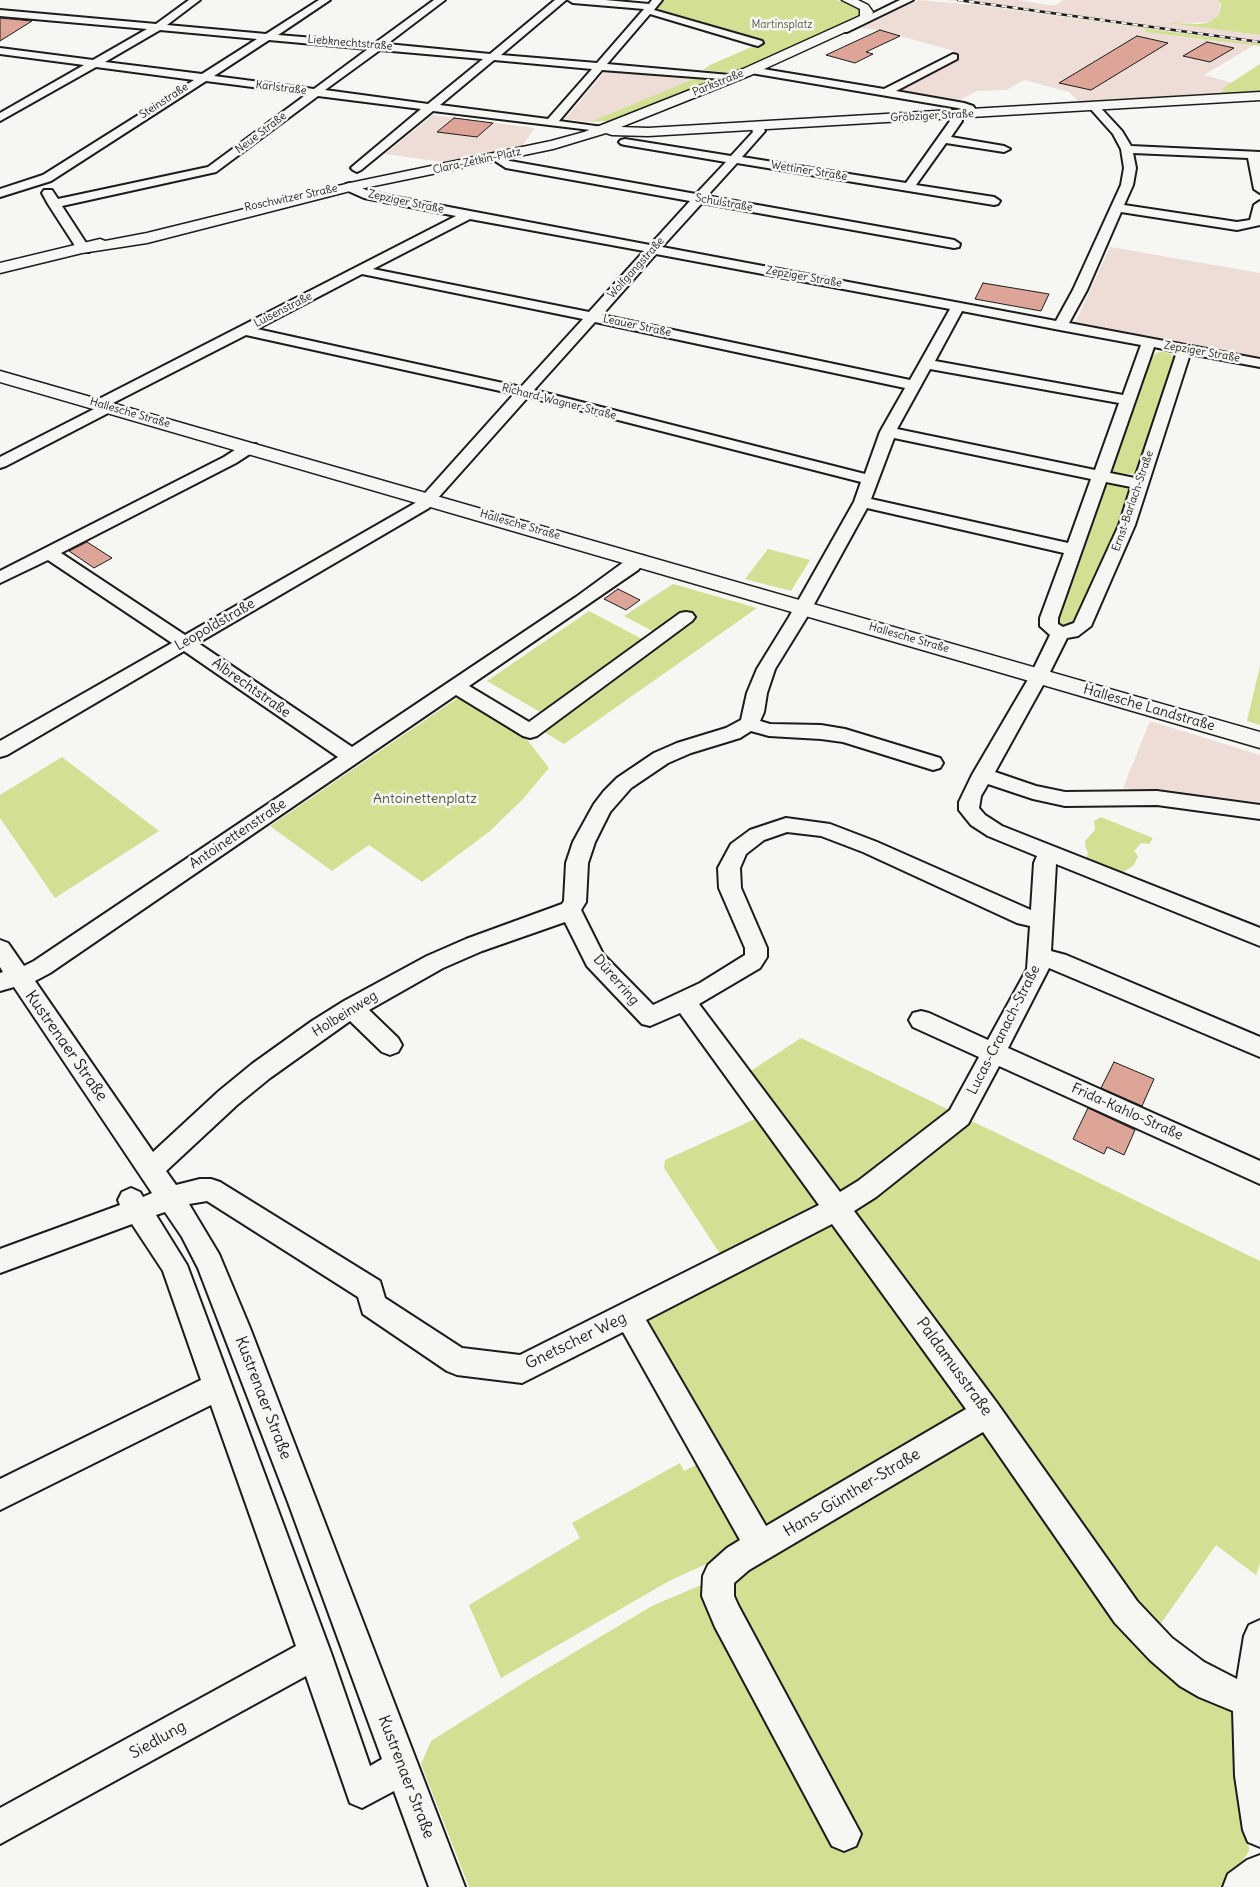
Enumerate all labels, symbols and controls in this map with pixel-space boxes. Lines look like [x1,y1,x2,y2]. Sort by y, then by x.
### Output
park label: Martinsplatz [751,18,813,32]
street label: Liebknechtstraße [307,33,393,53]
street label: Parkstraße [690,67,746,99]
street label: Karlstraße [255,78,307,98]
street label: Steinstraße [137,80,191,122]
street label: Gröbziger Straße [890,107,974,125]
street label: Neue Straße [233,110,289,156]
street label: Clara-Zetkin-Platz [432,145,522,177]
street label: Wettiner Straße [770,158,848,184]
street label: Roschwitzer Straße [243,182,339,214]
street label: Zepziger Straße [367,188,445,216]
street label: Schulstraße [694,191,754,215]
street label: Wolfgangstraße [605,235,667,301]
street label: Zepziger Straße [765,264,843,290]
street label: Luisenstraße [252,290,314,330]
street label: Leauer Straße [602,312,672,340]
street label: Zepziger Straße [1163,339,1241,365]
street label: Richard-Wagner-Straße [500,381,618,423]
street label: Hallesche Straße [88,395,172,431]
street label: Ernst-Barlach-Straße [1110,449,1156,553]
street label: Hallesche Straße [478,507,562,543]
street label: Leopoldstraße [172,595,258,655]
street label: Hallesche Straße [867,620,951,656]
street label: Albrechtstraße [208,655,294,721]
street label: Hallesche Landstraße [1081,681,1217,735]
park label: Antoinettenplatz [373,791,477,807]
street label: Antoinettenstraße [186,795,290,873]
street label: Dürerring [590,951,642,1009]
street label: Lucas-Cranach-Straße [964,962,1044,1098]
street label: Kustrenaer Straße [21,987,111,1105]
street label: Holbeinweg [309,987,381,1041]
street label: Frida-Kahlo-Straße [1069,1080,1185,1144]
street label: Gnetscher Weg [522,1308,630,1374]
street label: Paldamusstraße [912,1314,996,1420]
street label: Kustrenaer Straße [231,1334,295,1462]
street label: Hans-Günther-Straße [780,1445,924,1541]
street label: Kustrenaer Straße [374,1713,438,1841]
street label: Siedlung [126,1717,190,1763]

